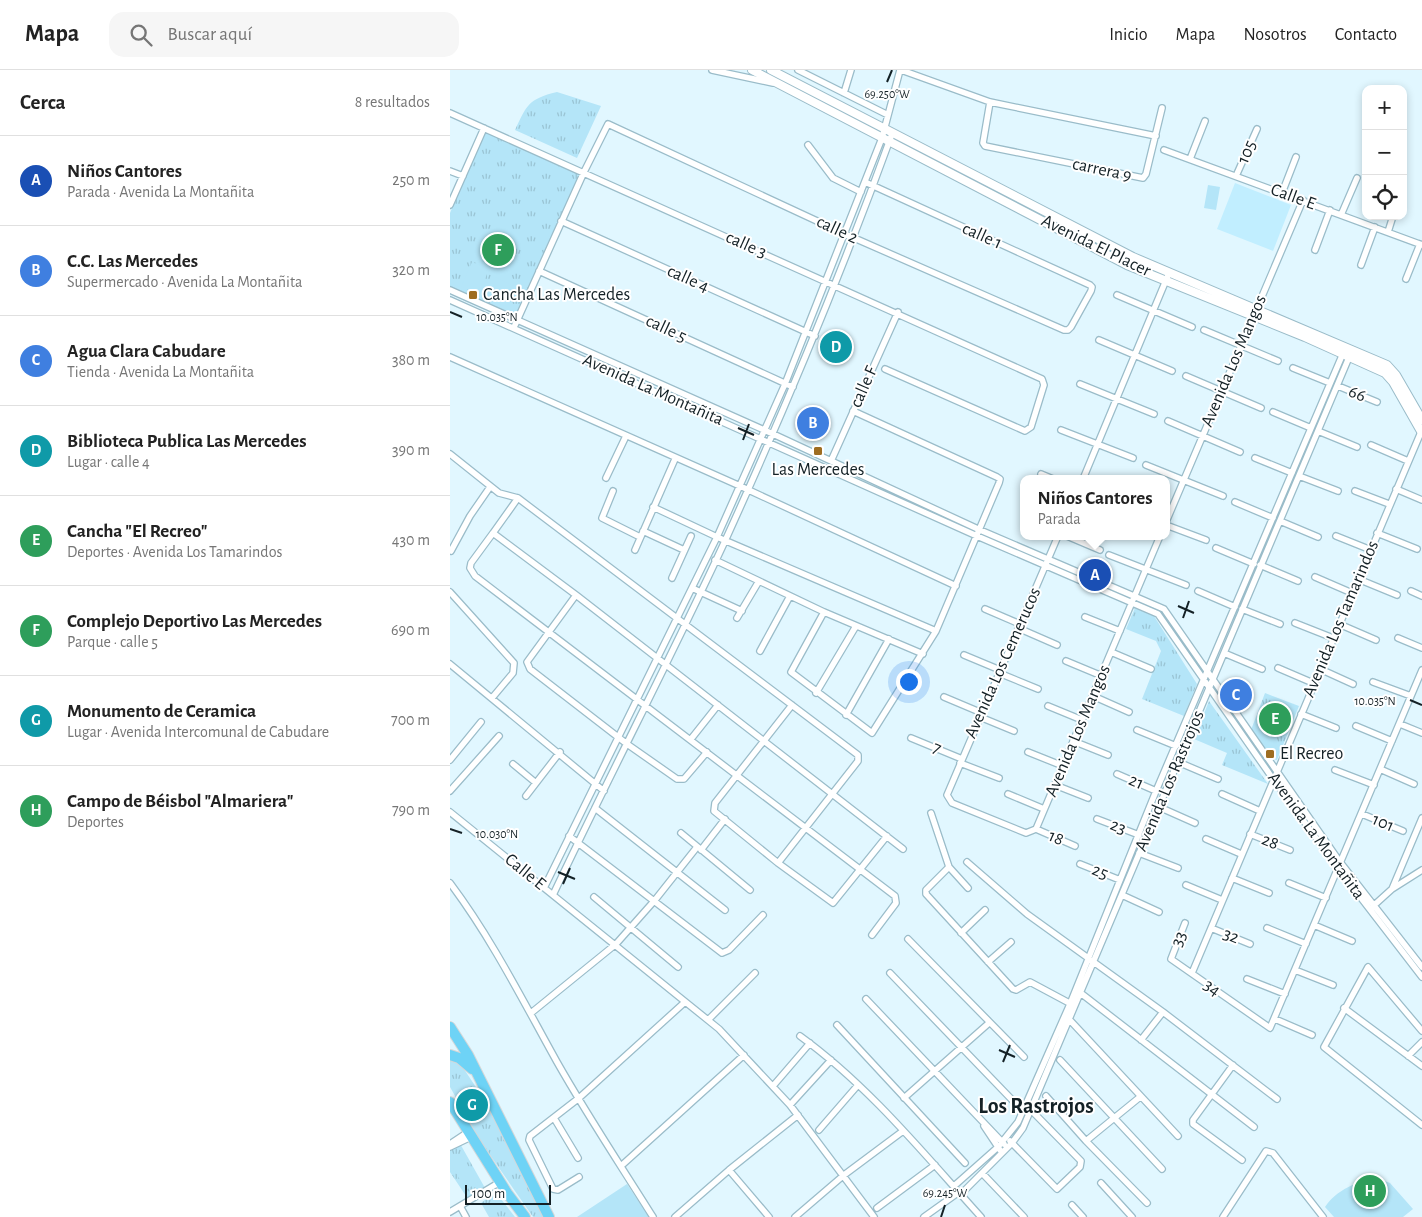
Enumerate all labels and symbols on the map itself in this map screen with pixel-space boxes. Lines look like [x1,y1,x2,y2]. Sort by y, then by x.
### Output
text: 69.250°W [864,88,910,100]
street label: 105 [1234,138,1260,166]
street label: carrera 9 [1071,155,1133,185]
street label: Calle E [1268,181,1318,214]
street label: Avenida El Placer [1038,212,1154,280]
street label: calle 2 [814,213,860,247]
street label: calle 1 [959,219,1005,253]
street label: calle 3 [723,228,769,262]
pin: F [482,231,514,269]
street label: calle 4 [664,262,712,296]
place label: Cancha Las Mercedes [483,286,630,304]
marker: Cancha Las Mercedes [467,289,479,301]
street label: Avenida Los Mangos [1198,292,1270,430]
text: 10.035°N [476,311,518,323]
street label: calle 5 [643,312,689,346]
pin: D [820,328,852,366]
street label: Avenida La Montañita [580,351,726,429]
street label: calle F [847,364,881,410]
street label: 66 [1346,382,1368,406]
pin: B [797,404,829,442]
marker: Las Mercedes [812,445,824,457]
place label: Las Mercedes [772,461,864,479]
street label: Avenida Los Tamarindos [1300,538,1382,700]
pin: A [1079,556,1111,594]
street label: Avenida Los Cemerucos [962,585,1044,741]
street label: Avenida Los Mangos [1042,662,1114,800]
your location [896,669,922,695]
pin: C [1220,676,1252,714]
text: 10.035°N [1354,695,1396,707]
pin: E [1259,700,1291,738]
street label: Avenida Los Rastrojos [1132,708,1208,854]
street label: 7 [930,738,944,758]
place label: El Recreo [1280,745,1344,763]
marker: El Recreo [1264,748,1276,760]
street label: Avenida La Montañita [1264,769,1368,903]
street label: 21 [1126,771,1146,793]
street label: 101 [1369,810,1397,836]
street label: 23 [1107,816,1129,838]
street label: 18 [1046,827,1066,849]
text: 10.030°N [476,828,518,840]
street label: 28 [1259,831,1281,853]
street label: Calle E [501,850,549,894]
street label: 25 [1089,861,1111,883]
street label: 32 [1220,925,1242,947]
street label: 33 [1168,929,1190,949]
street label: 34 [1200,976,1224,1000]
pin: G [456,1086,488,1124]
district label: Los Rastrojos [978,1095,1094,1118]
pin: H [1354,1172,1386,1210]
scale bar [465,1182,551,1205]
text: 69.245°W [923,1187,968,1199]

